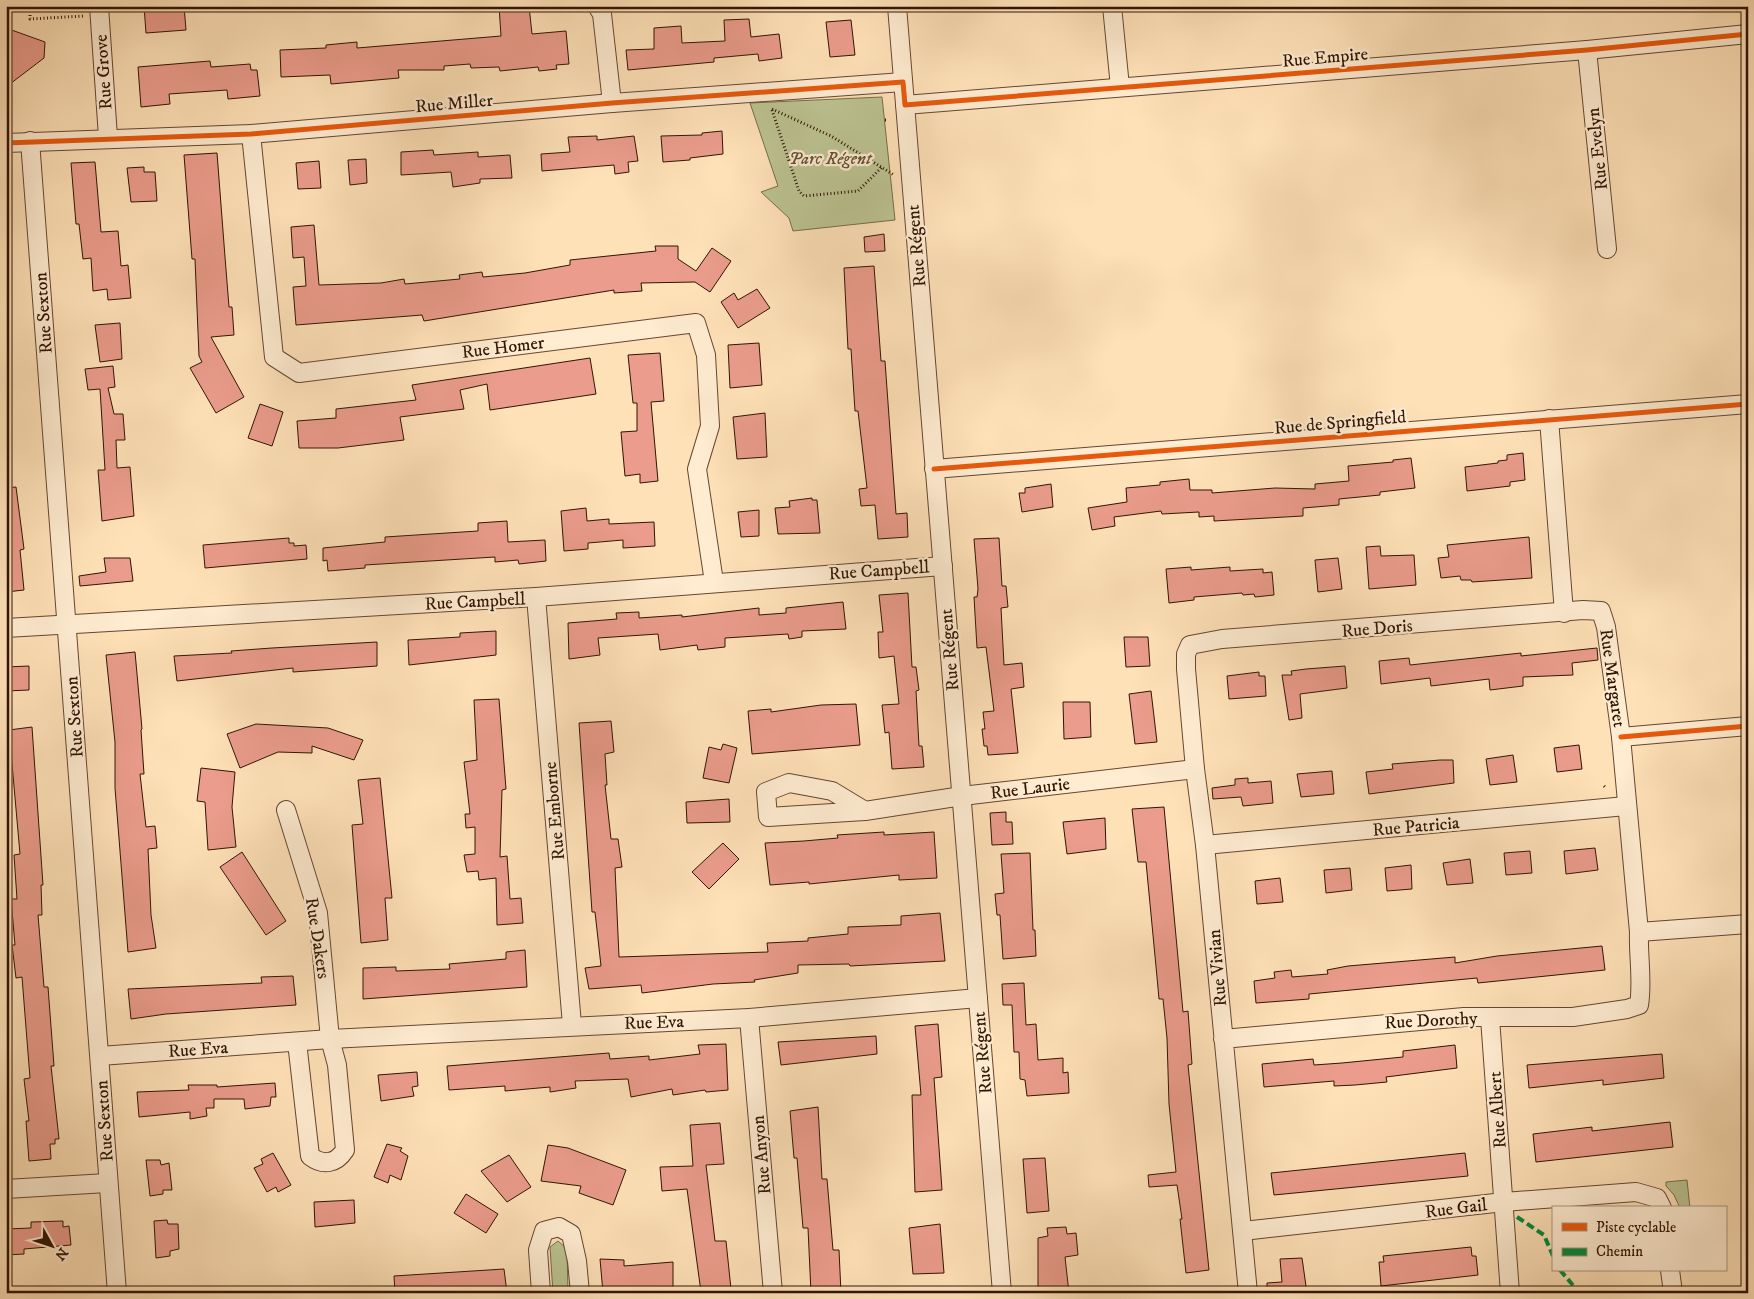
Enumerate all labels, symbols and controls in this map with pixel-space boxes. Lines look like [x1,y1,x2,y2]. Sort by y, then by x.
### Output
street label: Rue Grove [90,34,118,110]
street label: Rue Empire [1281,43,1369,73]
street label: Rue Miller [414,90,494,118]
street label: Rue Evelyn [1583,106,1613,191]
park label: Parc Régent [789,148,873,170]
street label: Rue Régent [902,204,932,288]
street label: Rue Sexton [30,271,58,354]
street label: Rue Homer [460,332,546,364]
street label: Rue de Springfield [1273,406,1407,440]
street label: Rue Campbell [828,556,931,585]
street label: Rue Campbell [424,588,527,616]
street label: Rue Régent [935,608,965,692]
street label: Rue Doris [1341,615,1414,643]
street label: Rue Margaret [1594,628,1630,729]
street label: Rue Sexton [61,675,89,758]
street label: Rue Emborne [540,761,570,861]
street label: Rue Laurie [989,773,1071,805]
street label: Rue Patricia [1372,812,1461,842]
street label: Rue Dakers [300,896,334,980]
street label: Rue Vivian [1204,928,1232,1007]
street label: Rue Dorothy [1384,1008,1479,1034]
street label: Rue Eva [624,1011,685,1035]
street label: Rue Régent [968,1011,998,1095]
street label: Rue Eva [167,1037,229,1063]
street label: Rue Albert [1484,1070,1512,1149]
street label: Rue Sexton [91,1079,119,1162]
street label: Rue Anyon [748,1114,776,1195]
street label: Rue Gail [1424,1194,1489,1224]
legend [1552,1206,1726,1272]
text: Piste cyclable [1596,1218,1676,1237]
north arrow [28,1222,78,1272]
text: Chemin [1596,1242,1643,1261]
text: N [50,1244,72,1264]

